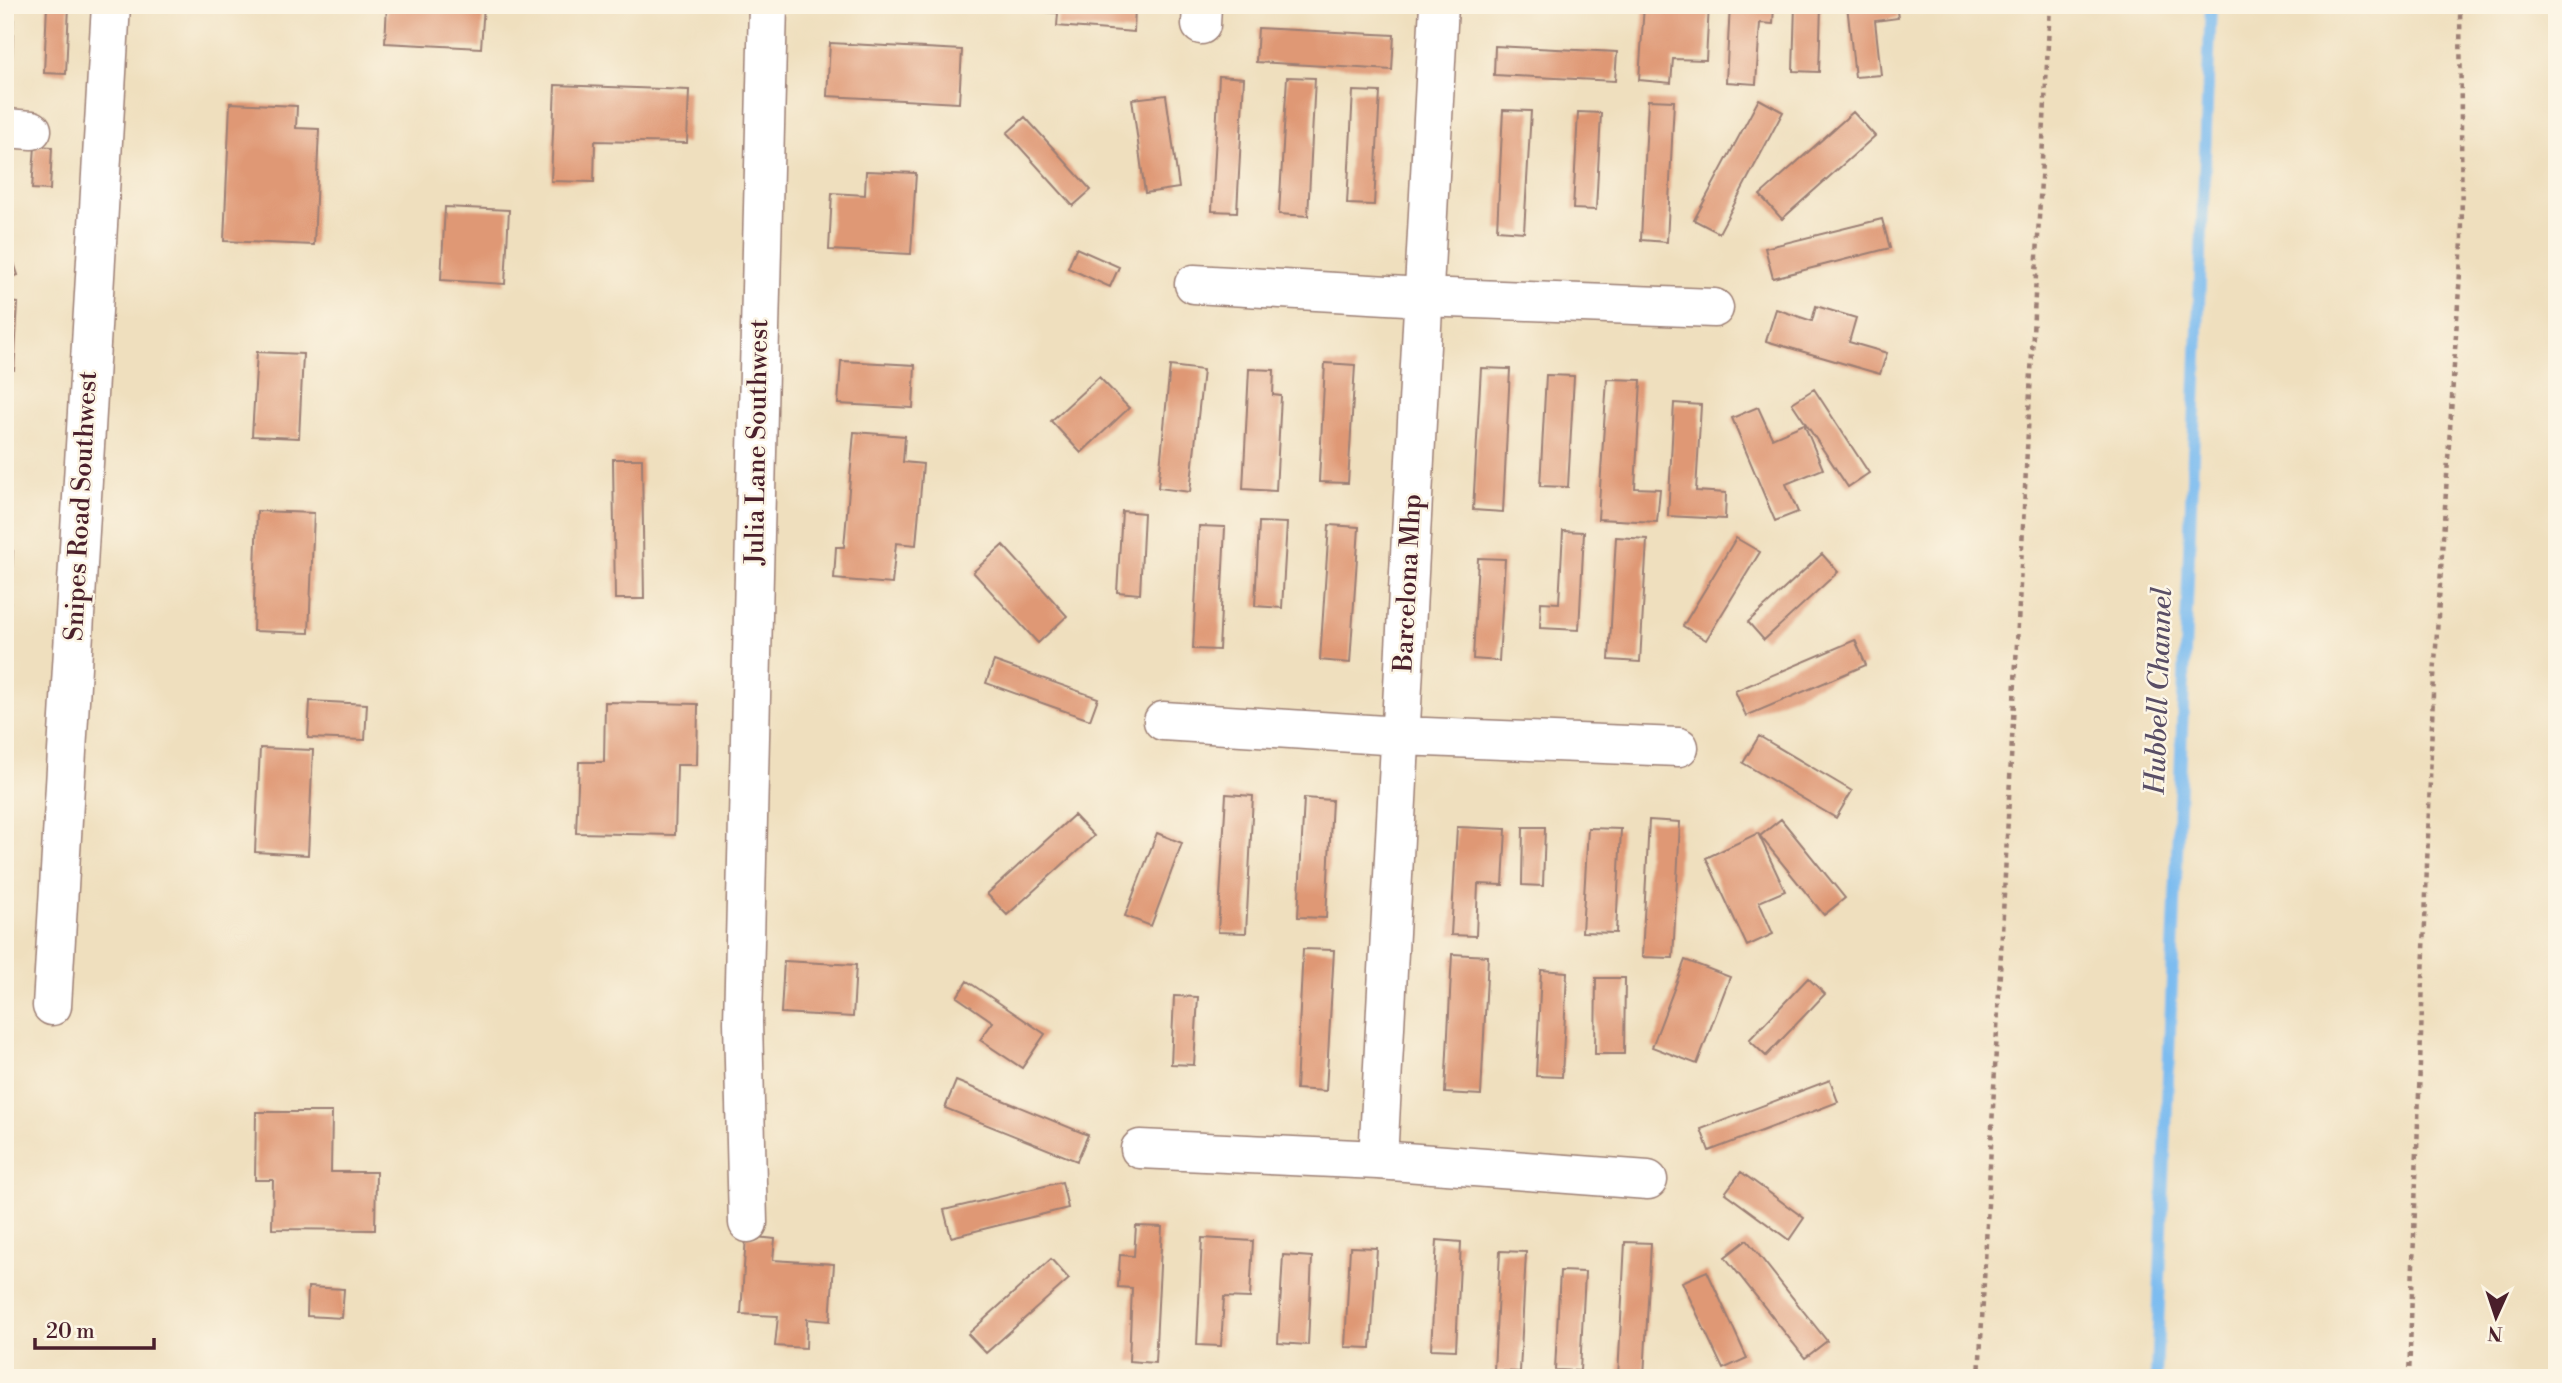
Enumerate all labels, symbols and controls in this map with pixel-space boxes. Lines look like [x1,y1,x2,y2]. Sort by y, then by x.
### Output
street label: Julia Lane Southwest [739,319,775,566]
street label: Snipes Road Southwest [58,370,104,642]
street label: Barcelona Mhp [1387,493,1429,674]
water label: Hubbell Channel [2138,587,2180,796]
north arrow [2460,1282,2530,1352]
scale bar [35,1306,154,1350]
text: 20 m [46,1319,95,1345]
text: N [2487,1321,2503,1345]

